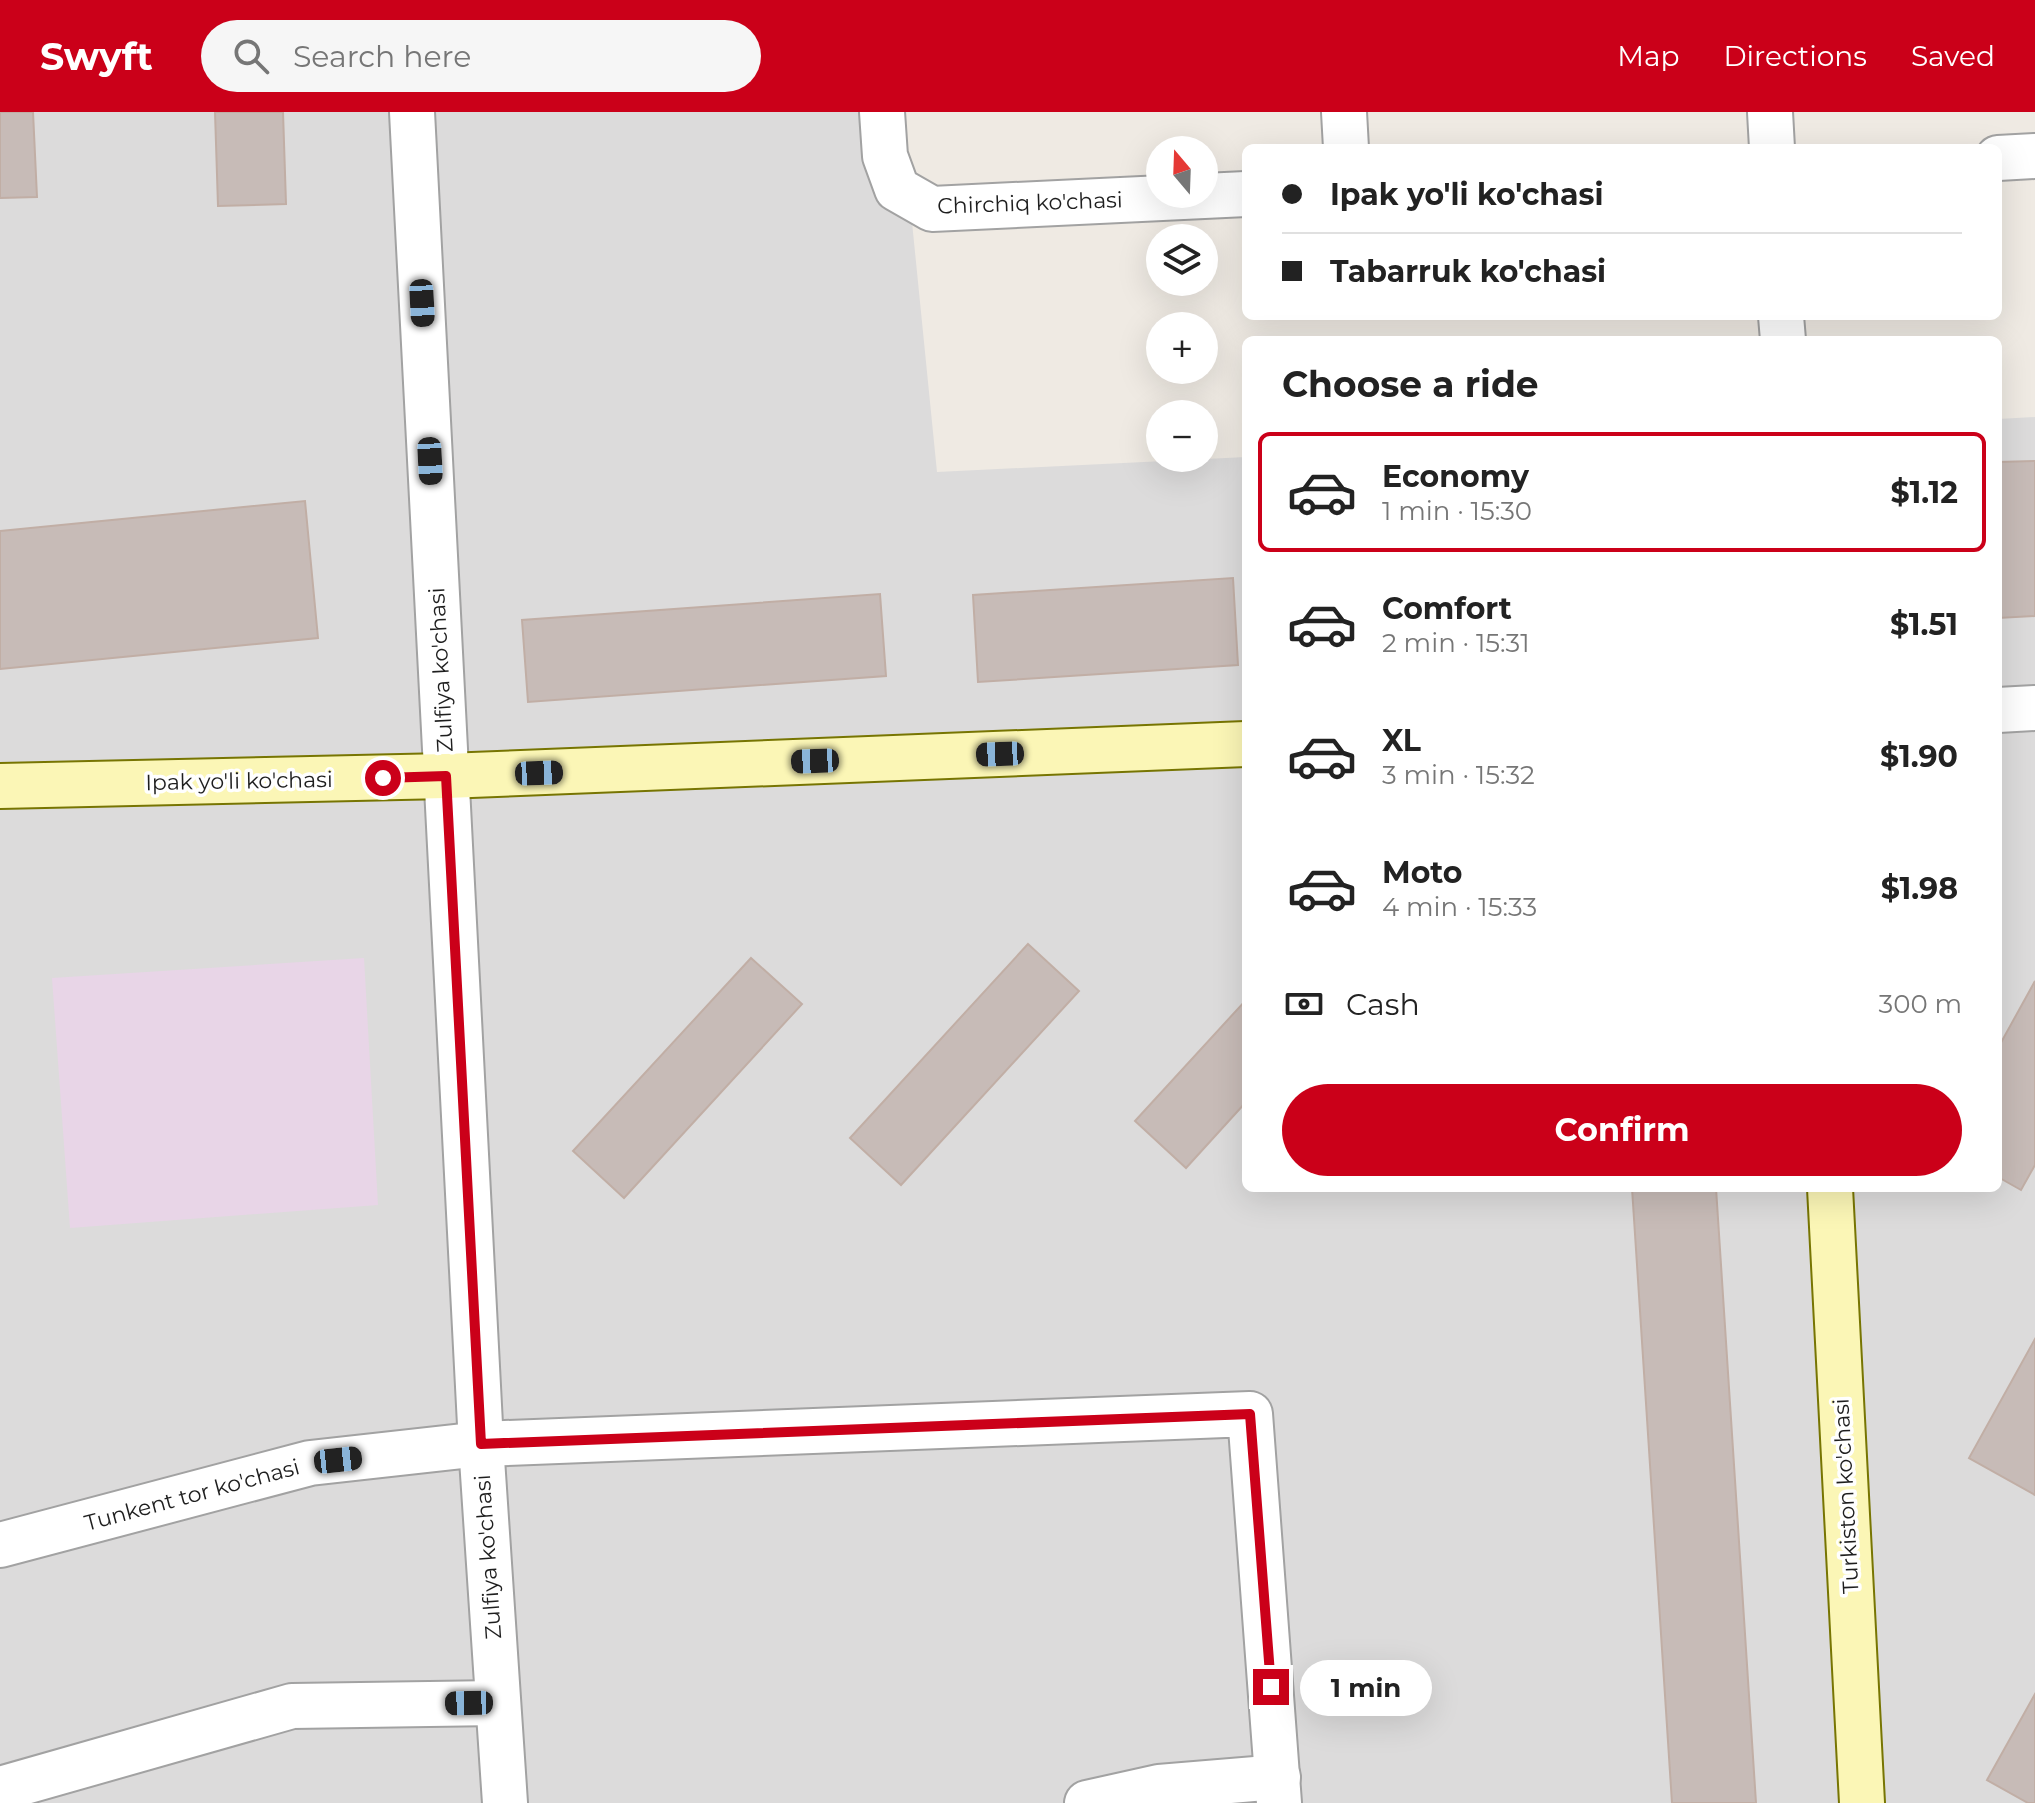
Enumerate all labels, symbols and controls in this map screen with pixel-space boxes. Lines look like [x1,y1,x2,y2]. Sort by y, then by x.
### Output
search box [201,20,761,92]
text: Swyft [40,33,153,80]
icon: search [229,34,273,78]
text: Search here [293,38,471,75]
text: Map [1617,39,1679,73]
text: Directions [1723,39,1867,73]
text: Saved [1911,39,1995,73]
north arrow [1146,136,1218,208]
map controls [1146,136,1218,472]
text: Ipak yo'li ko'chasi [1330,176,1603,213]
street label: Chirchiq ko'chasi [937,186,1123,220]
button: layers [1146,224,1218,296]
text: Tabarruk ko'chasi [1330,253,1606,290]
car [409,278,435,328]
button: + [1146,312,1218,384]
text: Choose a ride [1282,362,1539,406]
button: − [1146,400,1218,472]
car [417,436,443,486]
icon: car [1286,456,1358,528]
text: Economy [1382,458,1529,495]
text: $1.12 [1891,474,1958,511]
text: 1 min · 15:30 [1382,495,1532,527]
street label: Zulfiya ko'chasi [423,587,459,753]
icon: car [1286,588,1358,660]
text: Comfort [1382,590,1512,627]
text: $1.51 [1890,606,1958,643]
text: 2 min · 15:31 [1382,627,1530,659]
icon: car [1286,720,1358,792]
text: XL [1382,722,1421,759]
text: $1.90 [1880,738,1958,775]
car [976,741,1024,767]
car [791,748,839,774]
text: 3 min · 15:32 [1382,759,1535,791]
route start [365,760,401,796]
car [515,760,563,786]
street label: Ipak yo'li ko'chasi [145,766,333,796]
icon: car [1286,852,1358,924]
text: Moto [1382,854,1463,891]
text: $1.98 [1881,870,1958,907]
text: 4 min · 15:33 [1382,891,1537,923]
icon: cash [1282,982,1326,1026]
text: Cash [1346,986,1420,1023]
text: 300 m [1879,988,1962,1020]
button: Confirm [1282,1084,1962,1176]
street label: Turkiston ko'chasi [1827,1398,1865,1594]
car [313,1446,363,1474]
street label: Tunkent tor ko'chasi [82,1453,302,1537]
street label: Zulfiya ko'chasi [469,1474,507,1640]
callout: 1 min [1299,1659,1431,1715]
route end [1253,1669,1289,1705]
text: 1 min [1331,1672,1401,1704]
car [445,1691,493,1715]

